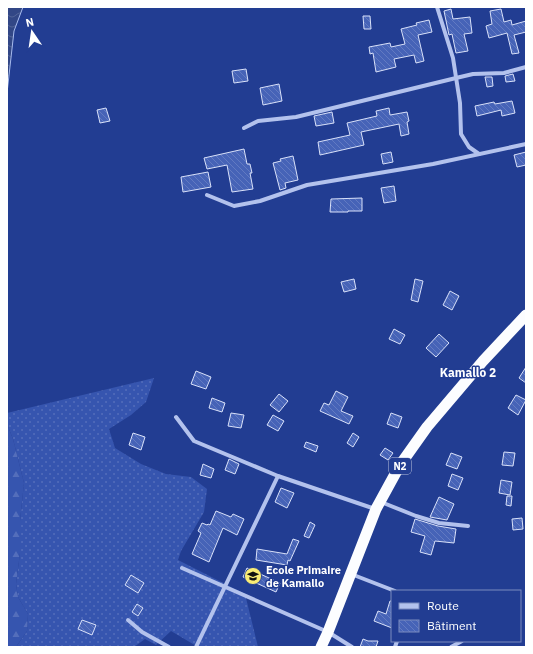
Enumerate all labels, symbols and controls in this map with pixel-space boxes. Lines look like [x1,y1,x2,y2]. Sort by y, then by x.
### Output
north arrow [12,12,52,52]
text: N [24,15,35,30]
district label: Kamallo 2 [440,365,496,380]
road number: N2 [389,458,411,474]
place label: Ecole Primaire de Kamallo [266,563,341,590]
school or university icon: Ecole Primaire de Kamallo [243,566,263,586]
legend [391,590,521,642]
text: Route [427,598,459,613]
text: Bâtiment [427,618,477,633]

